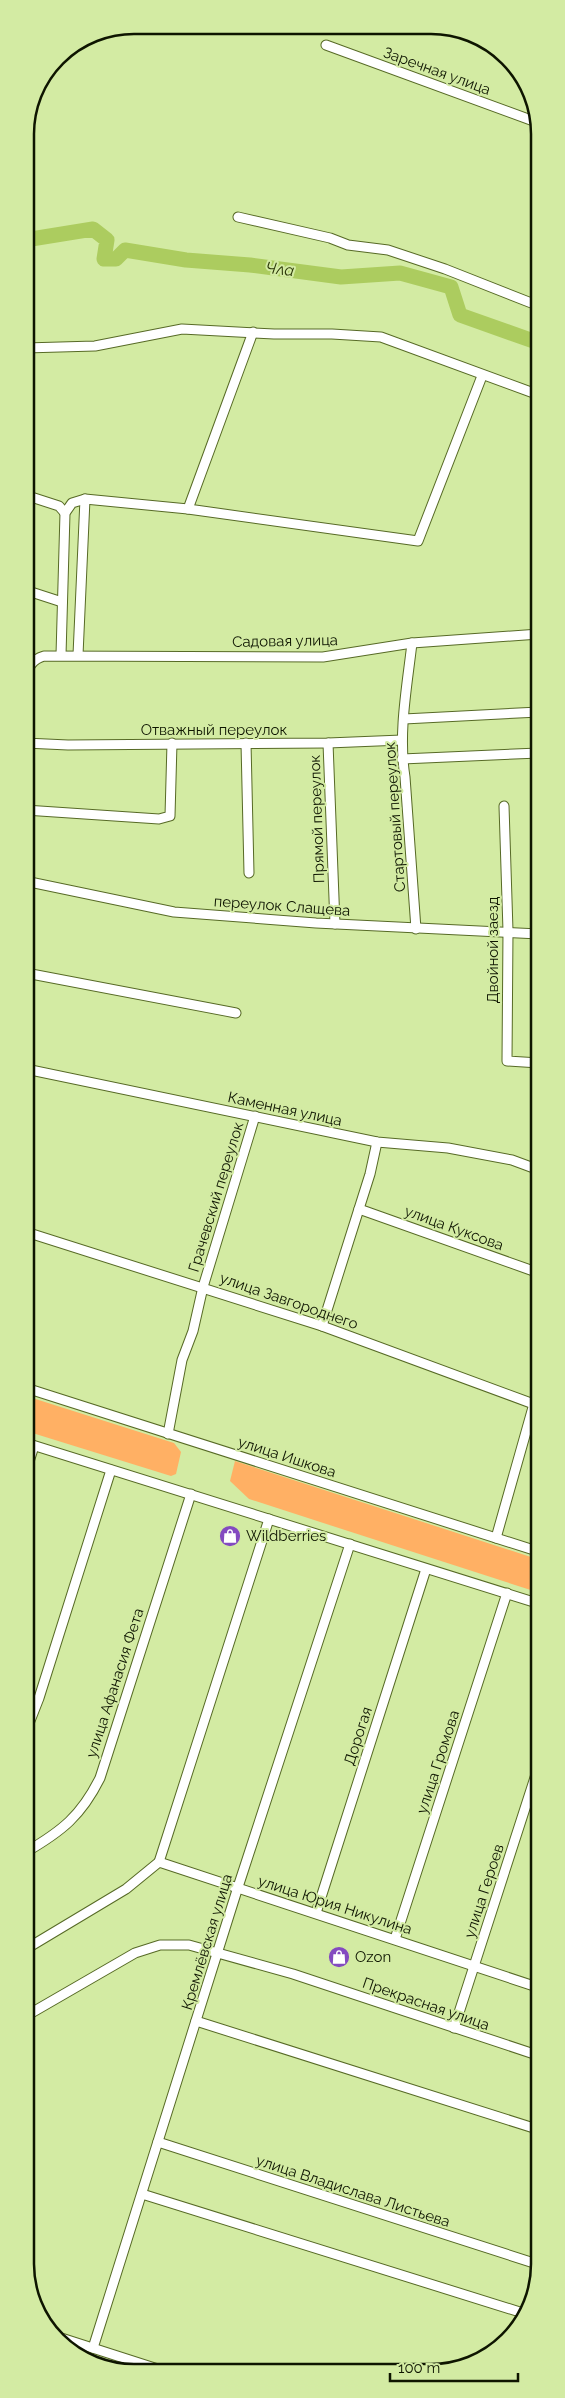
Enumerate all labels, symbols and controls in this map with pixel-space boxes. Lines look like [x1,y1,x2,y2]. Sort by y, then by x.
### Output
street label: Заречная улица [381,43,493,99]
water label: Чла [265,258,296,280]
street label: Садовая улица [232,631,338,651]
street label: Отважный переулок [141,721,288,739]
street label: Стартовый переулок [381,741,409,893]
street label: Прямой переулок [306,754,328,884]
street label: переулок Слащева [213,892,351,920]
street label: Двойной заезд [484,896,502,1003]
street label: Каменная улица [226,1088,344,1130]
street label: Грачевский переулок [185,1120,247,1274]
street label: улица Куксова [402,1202,506,1254]
street label: улица Завгороднего [217,1269,361,1333]
street label: улица Ишкова [236,1433,338,1481]
shop icon: Wildberries [218,1524,242,1548]
place label: Wildberries [246,1527,326,1545]
street label: улица Афанасия Фета [82,1606,148,1760]
street label: Дорогая [340,1705,376,1767]
street label: улица Громова [413,1708,463,1816]
street label: улица Героев [460,1842,508,1940]
street label: Кремлёвская улица [178,1872,236,2012]
street label: улица Юрия Никулина [256,1872,414,1938]
shop icon: Ozon [327,1945,351,1969]
place label: Ozon [355,1948,391,1966]
street label: Прекрасная улица [360,1974,492,2034]
street label: улица Владислава Листьева [254,2151,452,2231]
scale bar [390,2350,518,2382]
text: 100 m [398,2359,440,2377]

